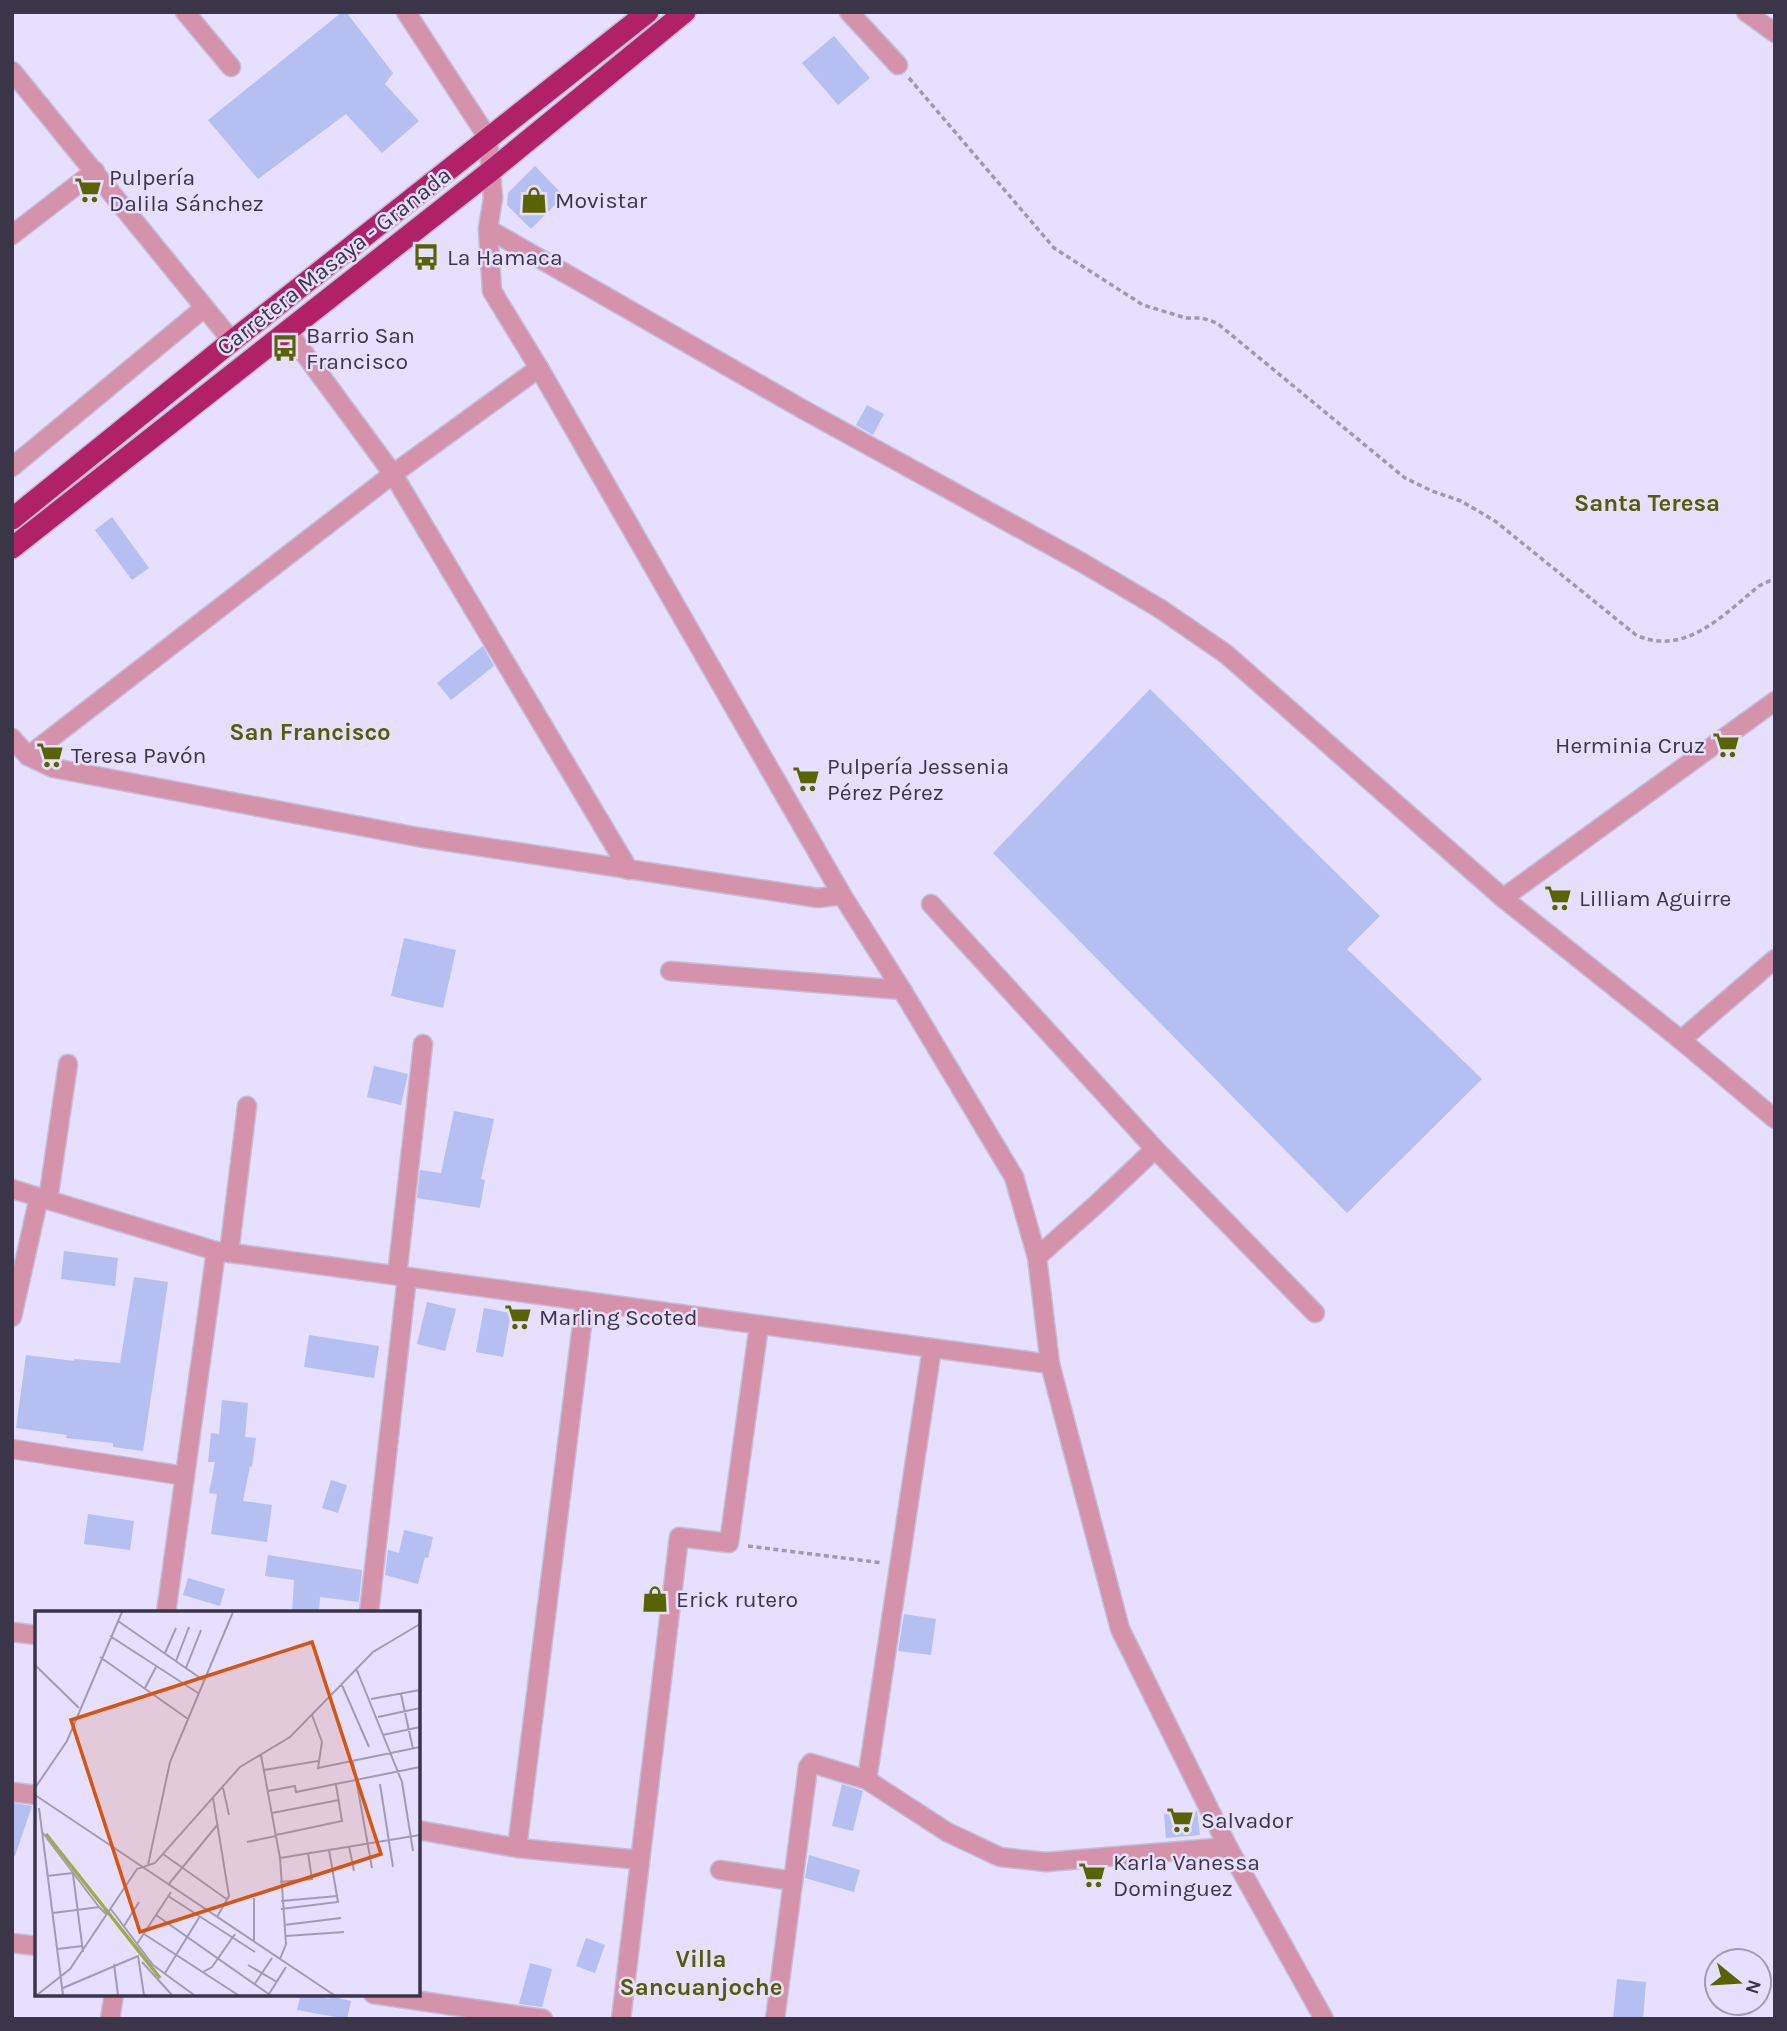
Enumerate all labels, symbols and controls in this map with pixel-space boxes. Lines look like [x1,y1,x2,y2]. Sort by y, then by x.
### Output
street label: Carretera Masaya - Granada [211,161,457,361]
place label: Pulpería Dalila Sánchez [109,164,264,217]
supermarket icon: Pulpería Dalila Sánchez [73,175,103,205]
shop icon: Movistar [519,185,549,215]
place label: Movistar [555,187,648,214]
bus stop icon: La Hamaca [411,242,441,272]
place label: La Hamaca [447,244,563,271]
place label: Barrio San Francisco [306,322,415,375]
bus stop icon: Barrio San Francisco [270,333,300,363]
district label: Santa Teresa [1574,489,1720,517]
district label: San Francisco [229,718,391,746]
supermarket icon: Herminia Cruz [1711,730,1741,760]
place label: Herminia Cruz [1555,732,1705,759]
supermarket icon: Teresa Pavón [35,740,65,770]
place label: Teresa Pavón [71,742,206,769]
place label: Pulpería Jessenia Pérez Pérez [827,753,1009,806]
supermarket icon: Pulpería Jessenia Pérez Pérez [791,764,821,794]
supermarket icon: Lilliam Aguirre [1543,883,1573,913]
place label: Lilliam Aguirre [1579,885,1731,912]
supermarket icon: Marling Scoted [503,1302,533,1332]
place label: Marling Scoted [539,1304,698,1331]
shop icon: Erick rutero [640,1584,670,1614]
place label: Erick rutero [676,1586,798,1613]
inset map [35,1611,420,1996]
supermarket icon: Salvador [1165,1805,1195,1835]
place label: Salvador [1201,1807,1293,1834]
place label: Karla Vanessa Dominguez [1113,1849,1260,1902]
supermarket icon: Karla Vanessa Dominguez [1077,1860,1107,1890]
district label: Villa Sancuanjoche [619,1945,783,2001]
north arrow [1703,1947,1773,2017]
text: N [1741,1977,1766,1997]

